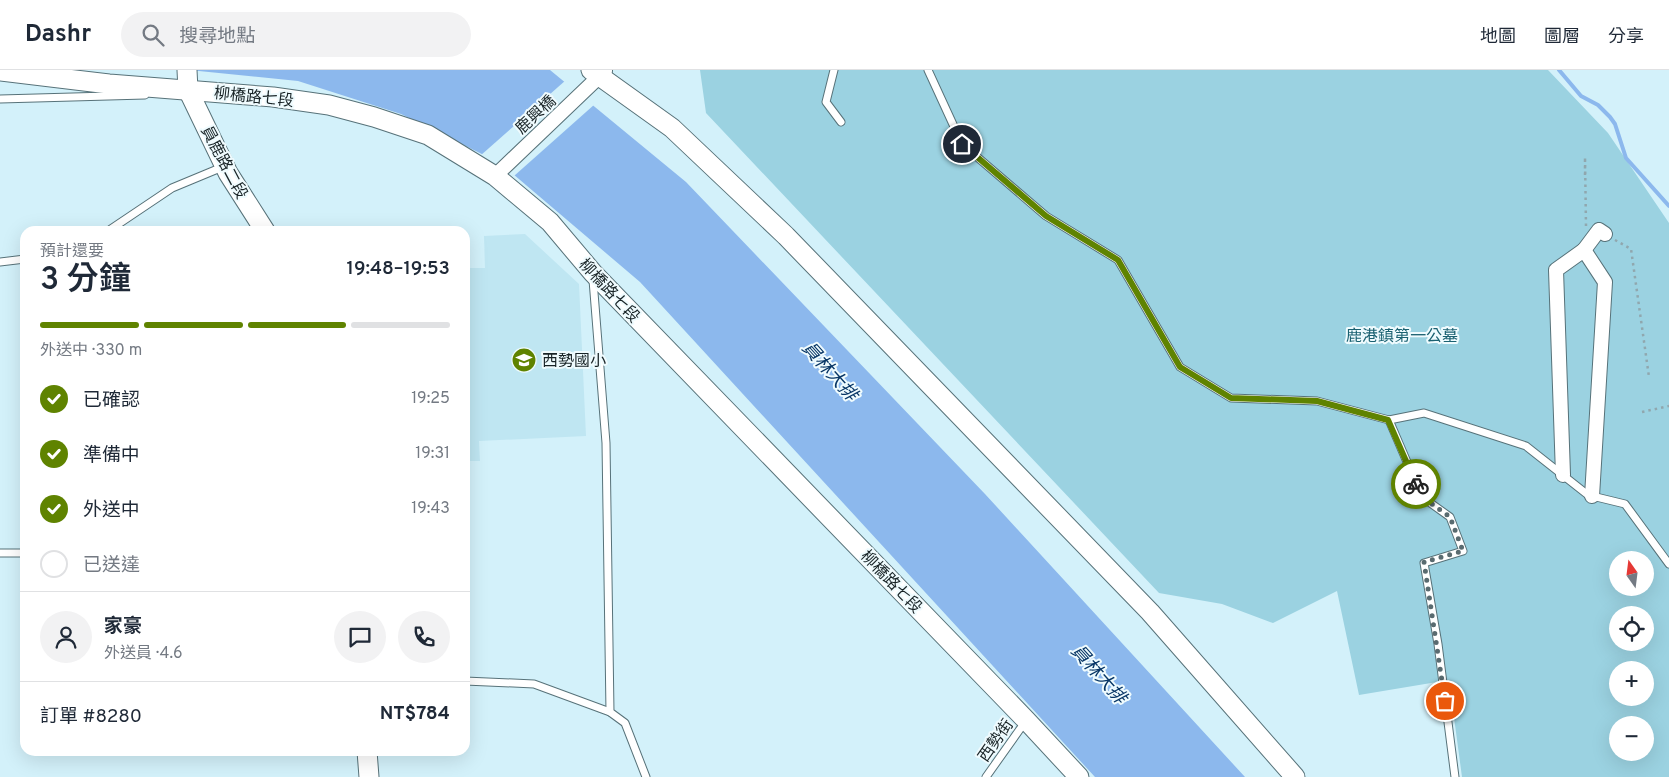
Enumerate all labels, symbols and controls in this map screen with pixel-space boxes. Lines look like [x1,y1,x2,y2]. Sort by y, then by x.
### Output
search box [121,12,471,57]
text: Dashr [25,20,91,50]
icon: search [139,21,167,49]
text: 搜尋地點 [179,25,255,49]
text: 地圖 [1480,26,1516,49]
text: 圖層 [1544,26,1580,49]
text: 分享 [1608,26,1644,49]
street label: 柳橋路七段 [213,84,295,112]
street label: 鹿興橋 [512,92,561,139]
street label: 員鹿路二段 [196,123,251,203]
pin [941,123,983,165]
icon: home [948,130,976,158]
text: 預計還要 [40,242,104,262]
street label: 柳橋路七段 [574,255,643,327]
text: 19:48–19:53 [347,257,450,281]
text: 3 分鐘 [40,261,131,301]
park label: 鹿港鎮第一公墓 [1346,327,1458,347]
water label: 員林大排 [796,338,863,408]
text: 外送中 · 330 m [40,341,142,361]
school or university icon: 西勢國小 [511,347,537,373]
place label: 西勢國小 [542,352,606,372]
icon: check [40,385,68,413]
text: 已確認 [83,389,140,413]
text: 19:25 [411,389,450,409]
icon: check [40,440,68,468]
text: 準備中 [83,444,140,468]
text: 19:31 [415,444,450,464]
courier [1391,459,1441,509]
icon: bike [1402,470,1430,498]
icon: check [40,495,68,523]
text: 外送中 [83,499,140,523]
text: 19:43 [411,499,450,519]
street label: 柳橋路七段 [856,547,926,618]
north arrow [1609,551,1654,596]
map controls [1609,551,1654,761]
text: 已送達 [83,554,140,578]
button: locate [1609,606,1654,651]
button: person [40,611,92,663]
button: chat [334,611,386,663]
button: phone [398,611,450,663]
text: 家豪 [104,615,142,639]
water label: 員林大排 [1065,641,1132,711]
text: 外送員 · 4.6 [104,644,183,664]
button: + [1609,661,1654,706]
pin [1424,680,1466,722]
icon: bag [1431,687,1459,715]
text: NT$784 [380,702,450,726]
text: 訂單 #8280 [40,705,142,729]
street label: 西勢街 [975,716,1019,767]
button: − [1609,716,1654,761]

